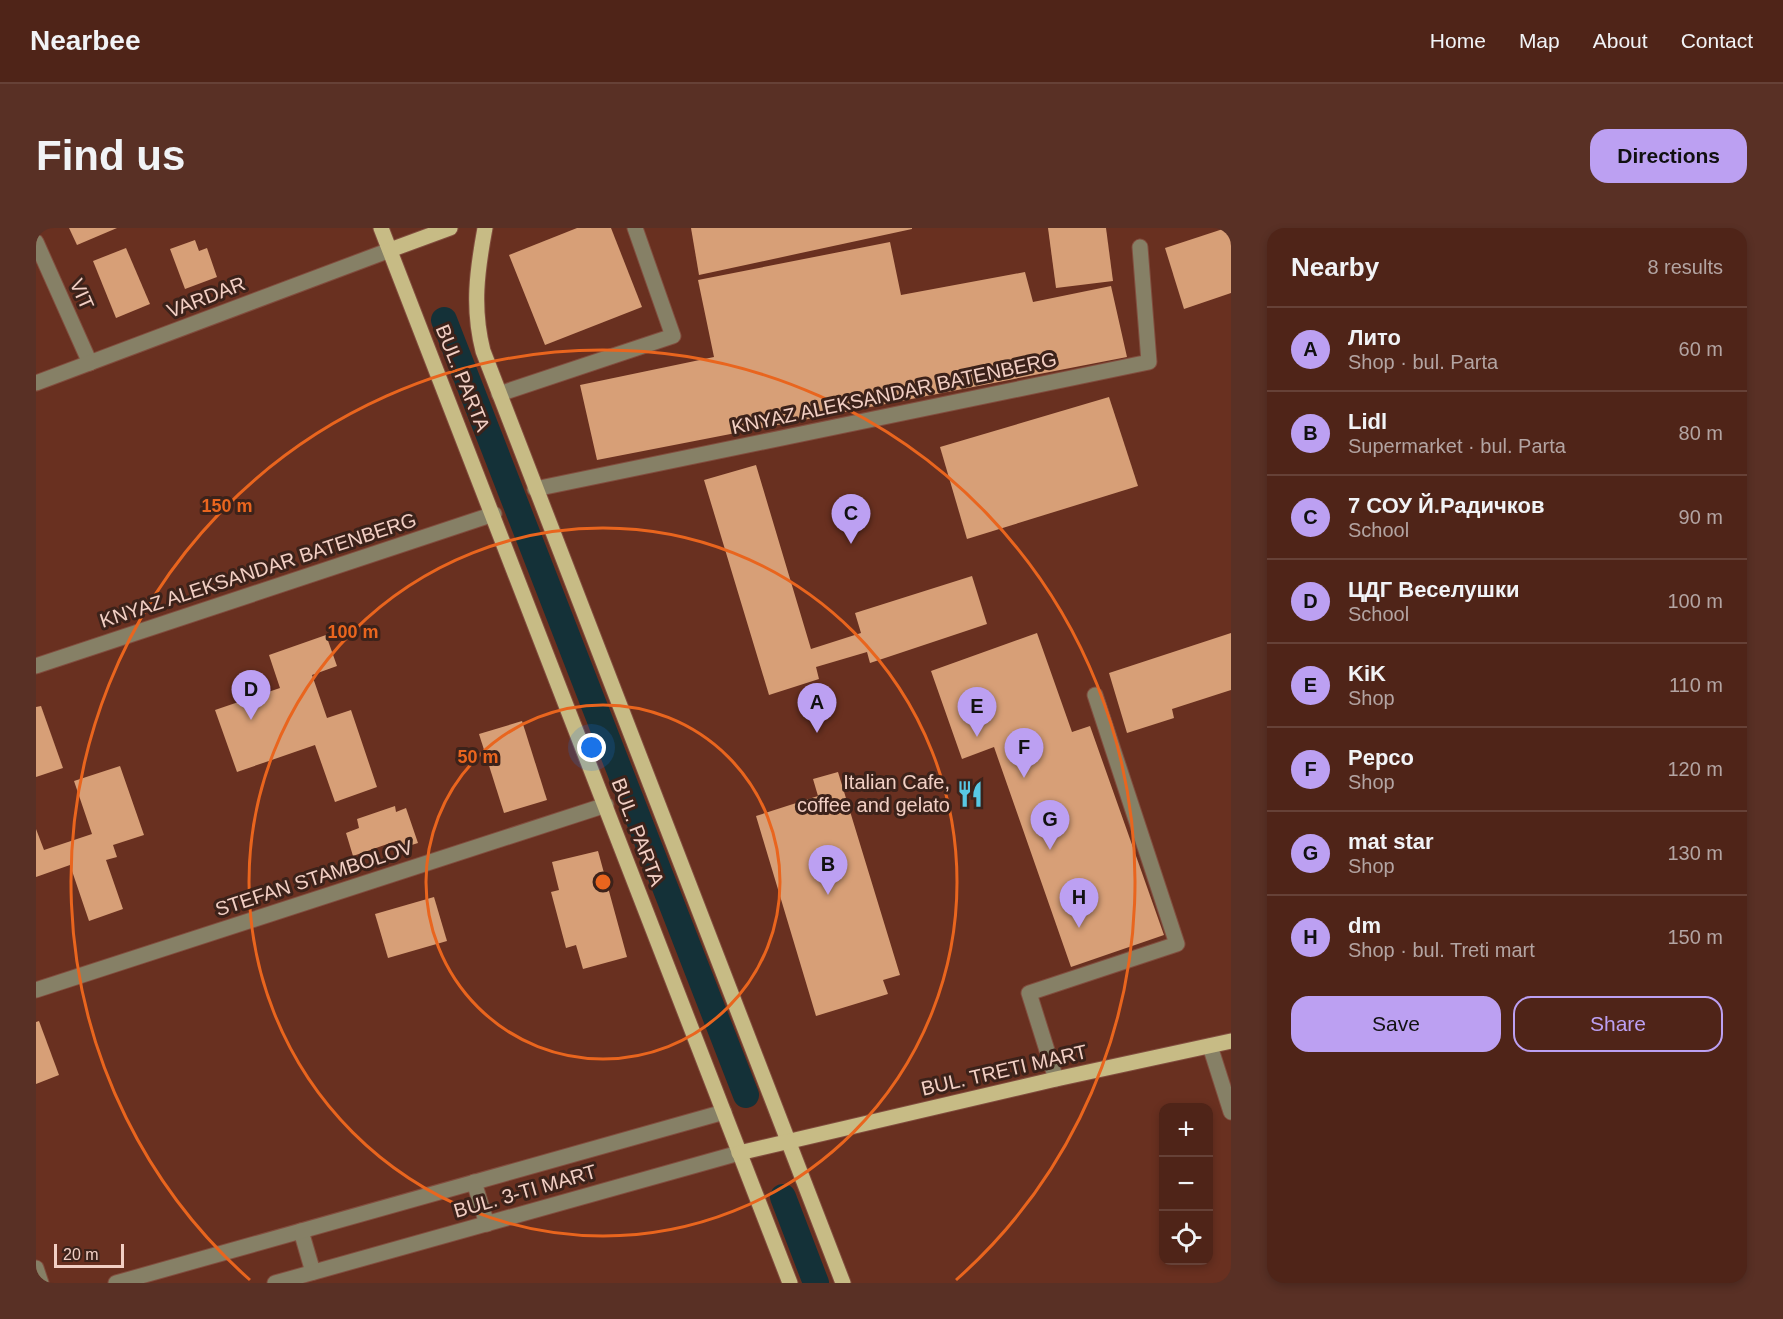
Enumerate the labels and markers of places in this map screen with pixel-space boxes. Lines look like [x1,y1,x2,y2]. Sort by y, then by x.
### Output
pin: C [832,494,870,544]
pin: D [232,670,270,720]
pin: A [798,684,836,733]
pin: E [958,688,996,737]
pin: F [1004,728,1044,778]
place label: Italian Cafe, coffee and gelato [797,771,950,816]
restaurant icon: Italian Cafe, coffee and gelato [955,779,985,809]
pin: G [1030,800,1070,850]
pin: B [808,846,848,895]
centre of rings [593,872,613,892]
pin: H [1060,878,1098,928]

